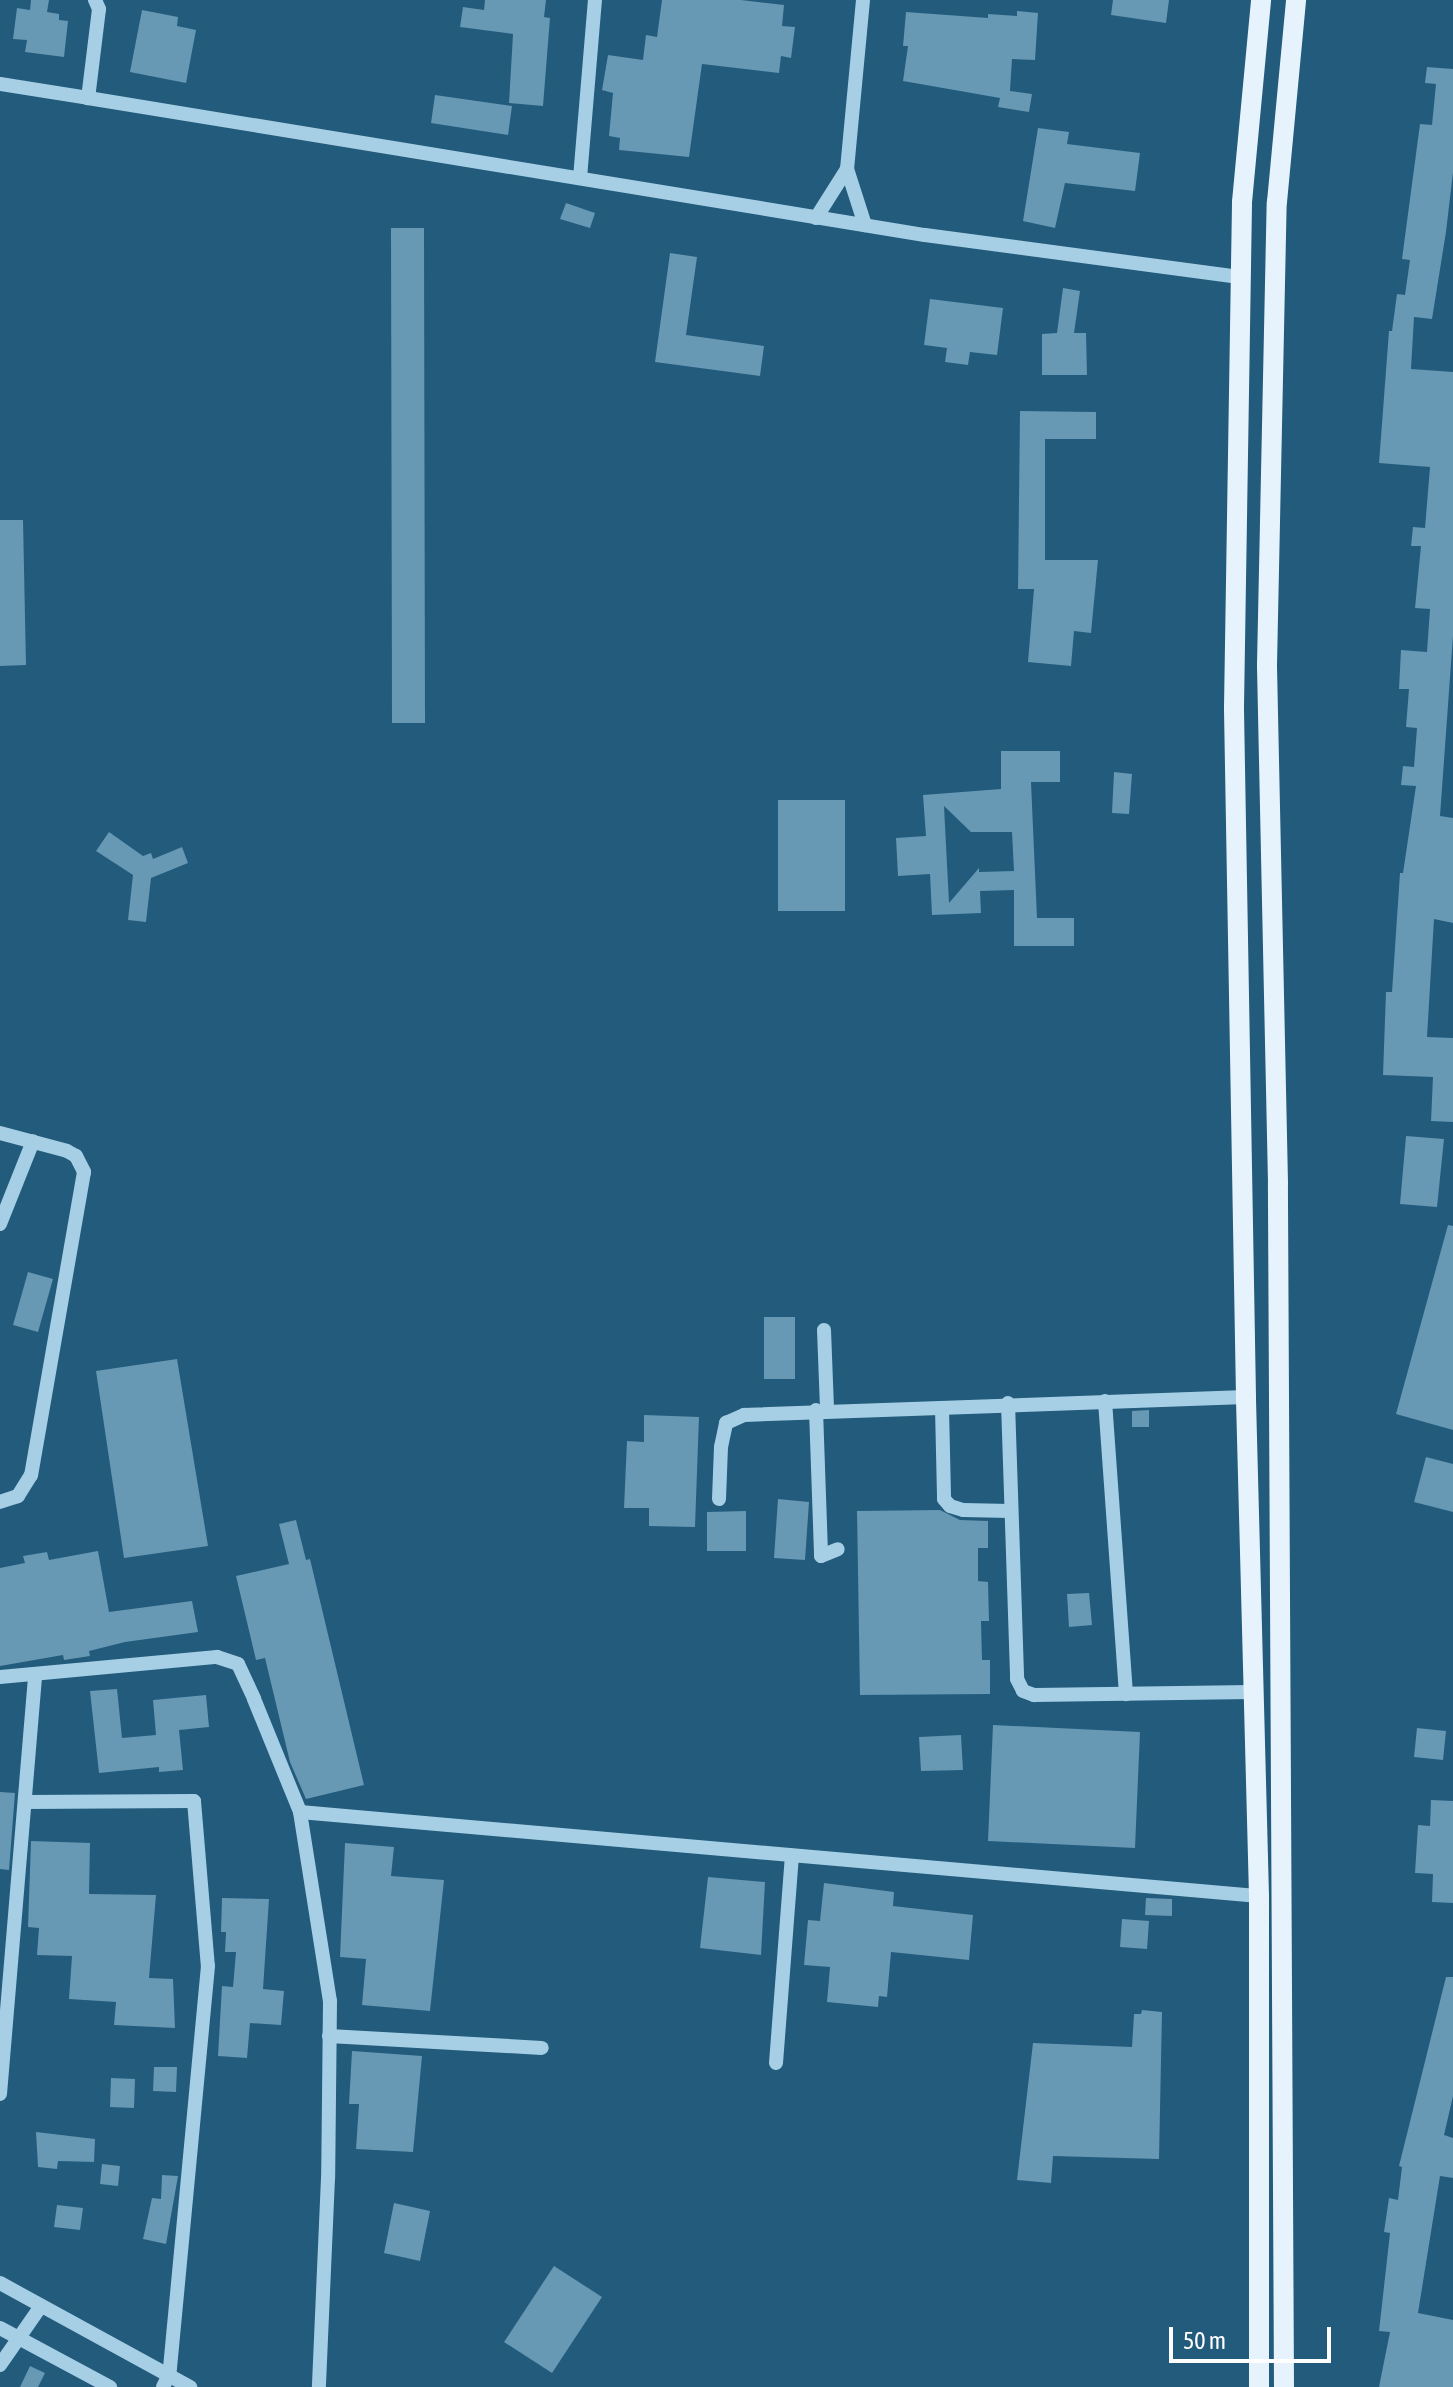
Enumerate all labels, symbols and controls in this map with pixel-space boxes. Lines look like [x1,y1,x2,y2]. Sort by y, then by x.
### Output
scale bar [1173,2311,1335,2361]
text: 50 m [1183,2327,1226,2354]

